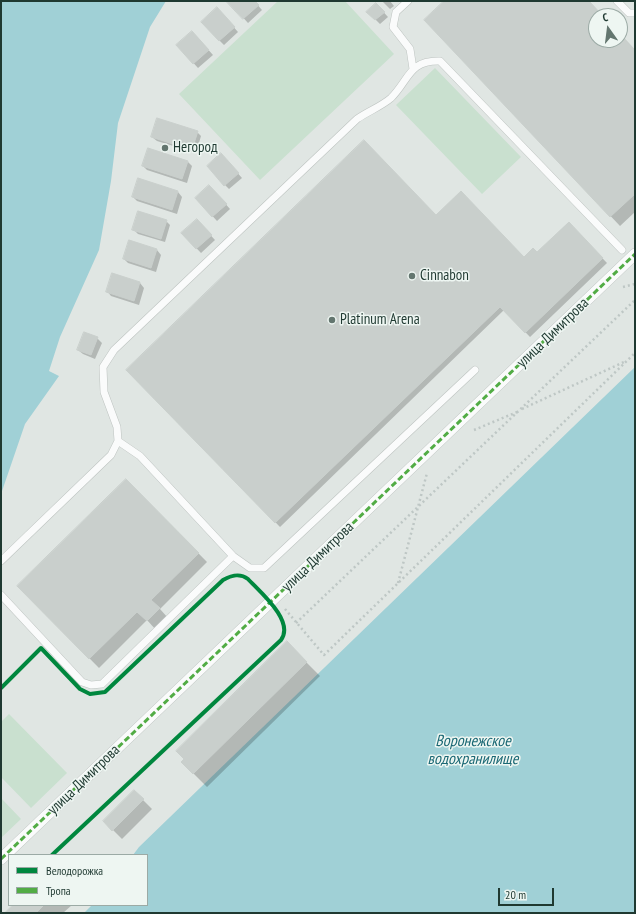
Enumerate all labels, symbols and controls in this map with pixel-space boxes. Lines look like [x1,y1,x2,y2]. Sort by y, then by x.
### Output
north arrow [588,8,628,48]
text: С [601,10,609,25]
place label: Негород [173,139,218,157]
marker: Негород [160,143,170,153]
place label: Cinnabon [420,267,469,285]
marker: Cinnabon [407,271,417,281]
street label: улица Димитрова [513,294,593,372]
place label: Platinum Arena [340,311,420,329]
marker: Platinum Arena [327,315,337,325]
street label: улица Димитрова [278,518,358,596]
water label: Воронежское водохранилище [428,731,518,769]
street label: улица Димитрова [44,741,124,819]
legend [8,854,148,906]
text: Велодорожка [46,863,103,878]
scale bar [500,880,556,906]
text: Тропа [46,883,71,898]
text: 20 m [505,887,526,902]

